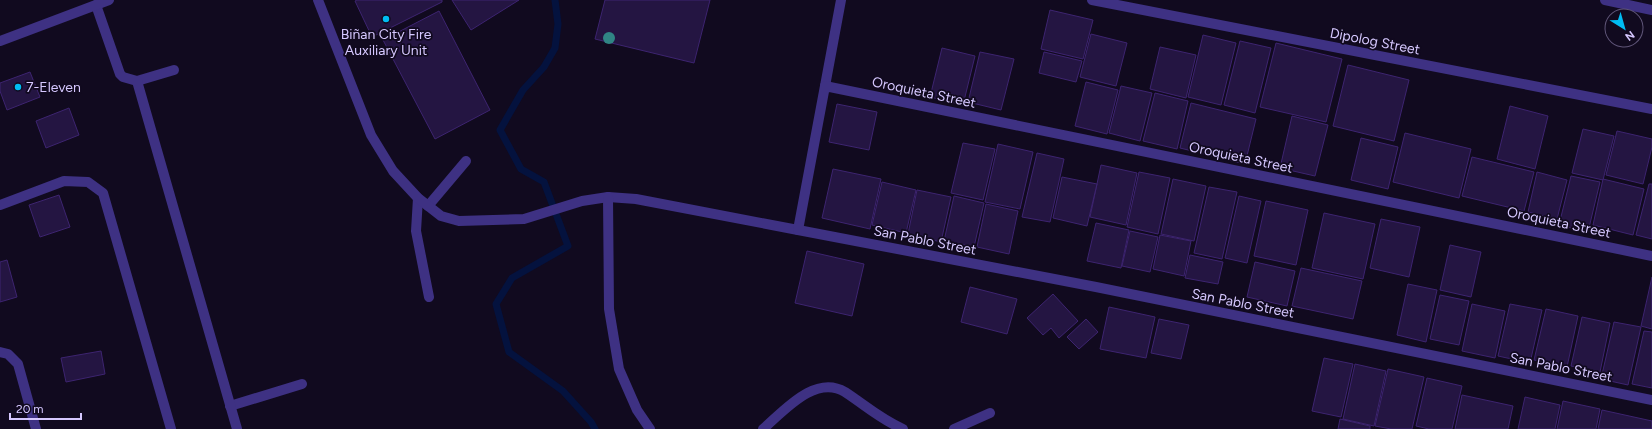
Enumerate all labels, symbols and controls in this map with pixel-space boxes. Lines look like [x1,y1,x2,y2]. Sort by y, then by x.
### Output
north arrow [1604,8,1644,48]
marker: Biñan City Fire Auxiliary Unit [381,14,391,24]
street label: Dipolog Street [1328,24,1421,59]
place label: Biñan City Fire Auxiliary Unit [341,26,432,59]
text: N [1622,28,1637,43]
street label: Oroquieta Street [870,73,977,112]
place label: 7-Eleven [26,79,81,96]
marker: 7-Eleven [13,82,23,92]
street label: Oroquieta Street [1187,138,1294,177]
street label: Oroquieta Street [1505,203,1612,242]
street label: San Pablo Street [872,222,978,259]
street label: San Pablo Street [1190,285,1296,322]
street label: San Pablo Street [1508,349,1614,386]
scale bar [10,395,81,421]
text: 20 m [16,402,44,416]

